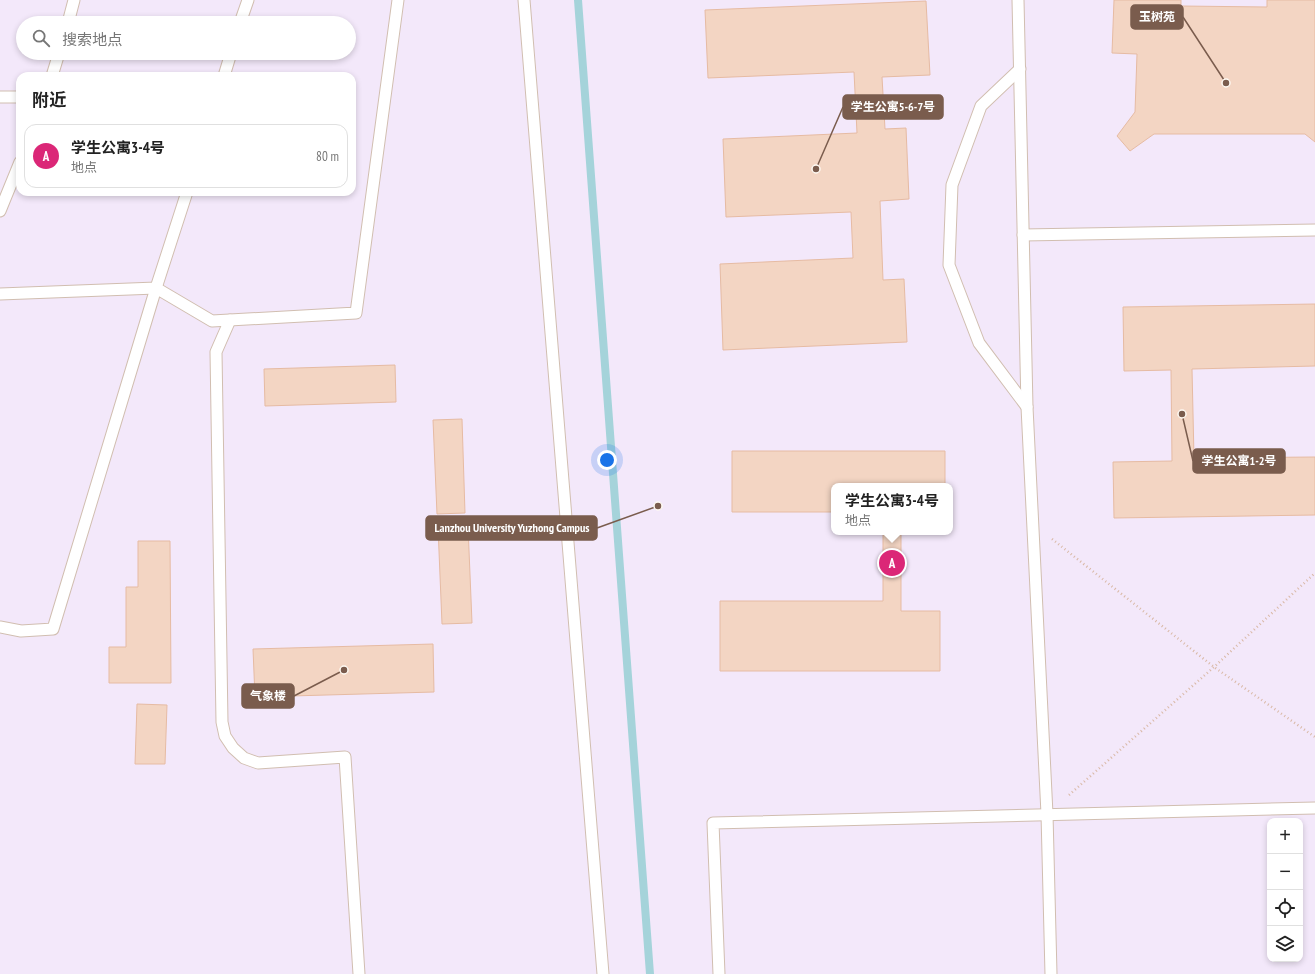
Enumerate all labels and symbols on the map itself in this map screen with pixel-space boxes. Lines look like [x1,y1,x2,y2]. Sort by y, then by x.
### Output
callout: 玉树苑 [1131,5,1183,29]
text: 玉树苑 [1139,9,1175,24]
callout: 学生公寓5-6-7号 [843,95,943,119]
text: 学生公寓5-6-7号 [851,99,935,114]
callout: 学生公寓1-2号 [1193,449,1285,473]
your location [597,450,617,470]
text: 学生公寓1-2号 [1201,453,1277,468]
callout: Lanzhou University Yuzhong Campus [426,516,597,540]
text: Lanzhou University Yuzhong Campus [434,520,590,535]
pin: A [879,548,905,578]
callout: 气象楼 [242,684,294,708]
text: 气象楼 [250,688,286,703]

